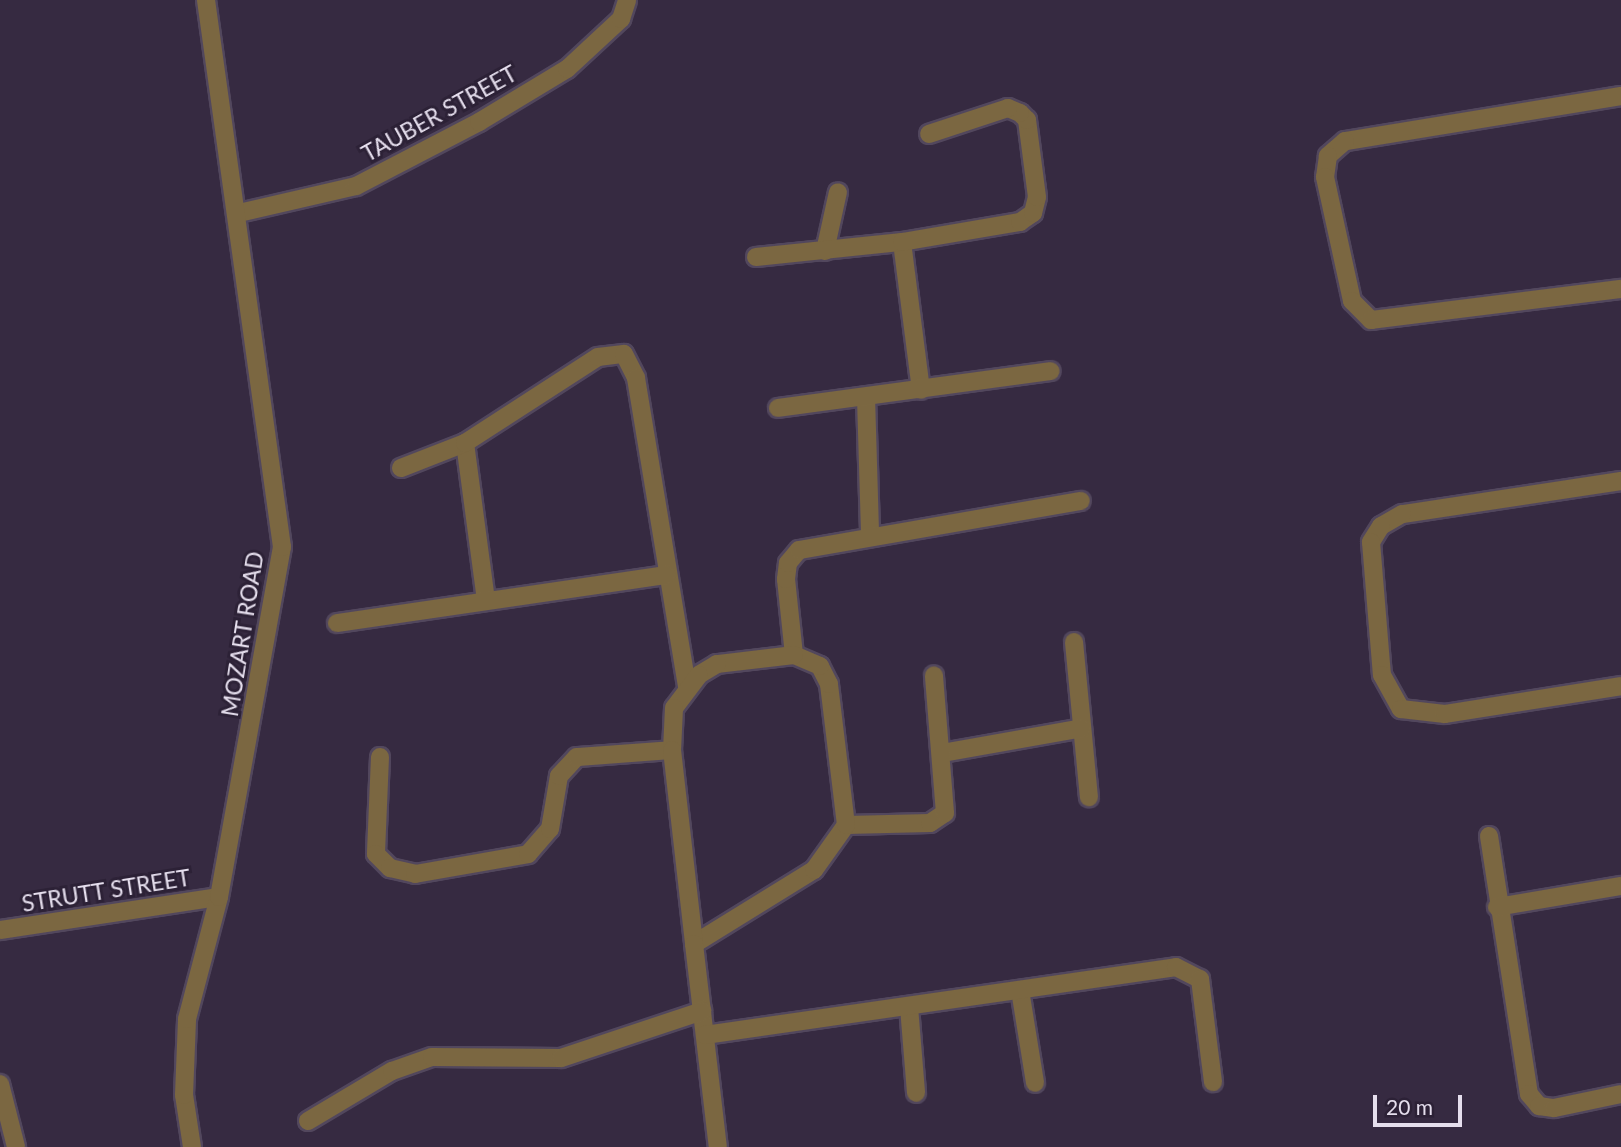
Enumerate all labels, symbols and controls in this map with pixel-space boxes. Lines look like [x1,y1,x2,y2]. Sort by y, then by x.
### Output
street label: TAUBER STREET [357,59,521,167]
street label: MOZART ROAD [215,549,269,719]
street label: STRUTT STREET [19,863,193,917]
scale bar [1376,1080,1465,1124]
text: 20 m [1386,1094,1433,1119]

